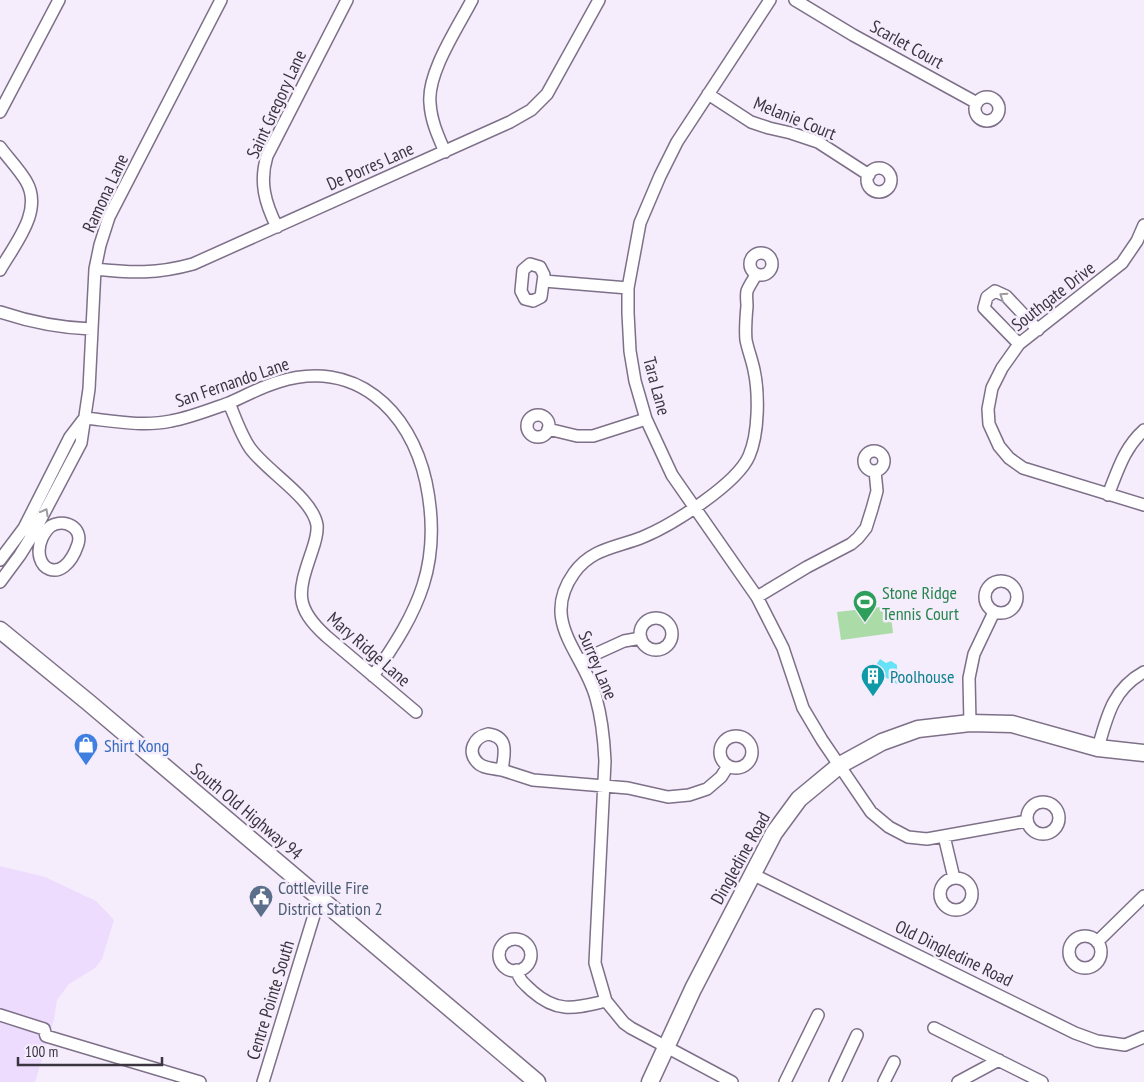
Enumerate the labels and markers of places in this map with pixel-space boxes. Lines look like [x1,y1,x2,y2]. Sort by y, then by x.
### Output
place label: Stone Ridge Tennis Court [882,581,959,625]
sports icon: Stone Ridge Tennis Court [852,589,878,623]
building icon: Poolhouse [860,663,886,697]
place label: Poolhouse [890,665,954,688]
shop icon: Shirt Kong [73,732,99,766]
place label: Shirt Kong [104,734,169,757]
place label: Cottleville Fire District Station 2 [278,876,383,920]
public building icon: Cottleville Fire District Station 2 [248,884,274,918]

